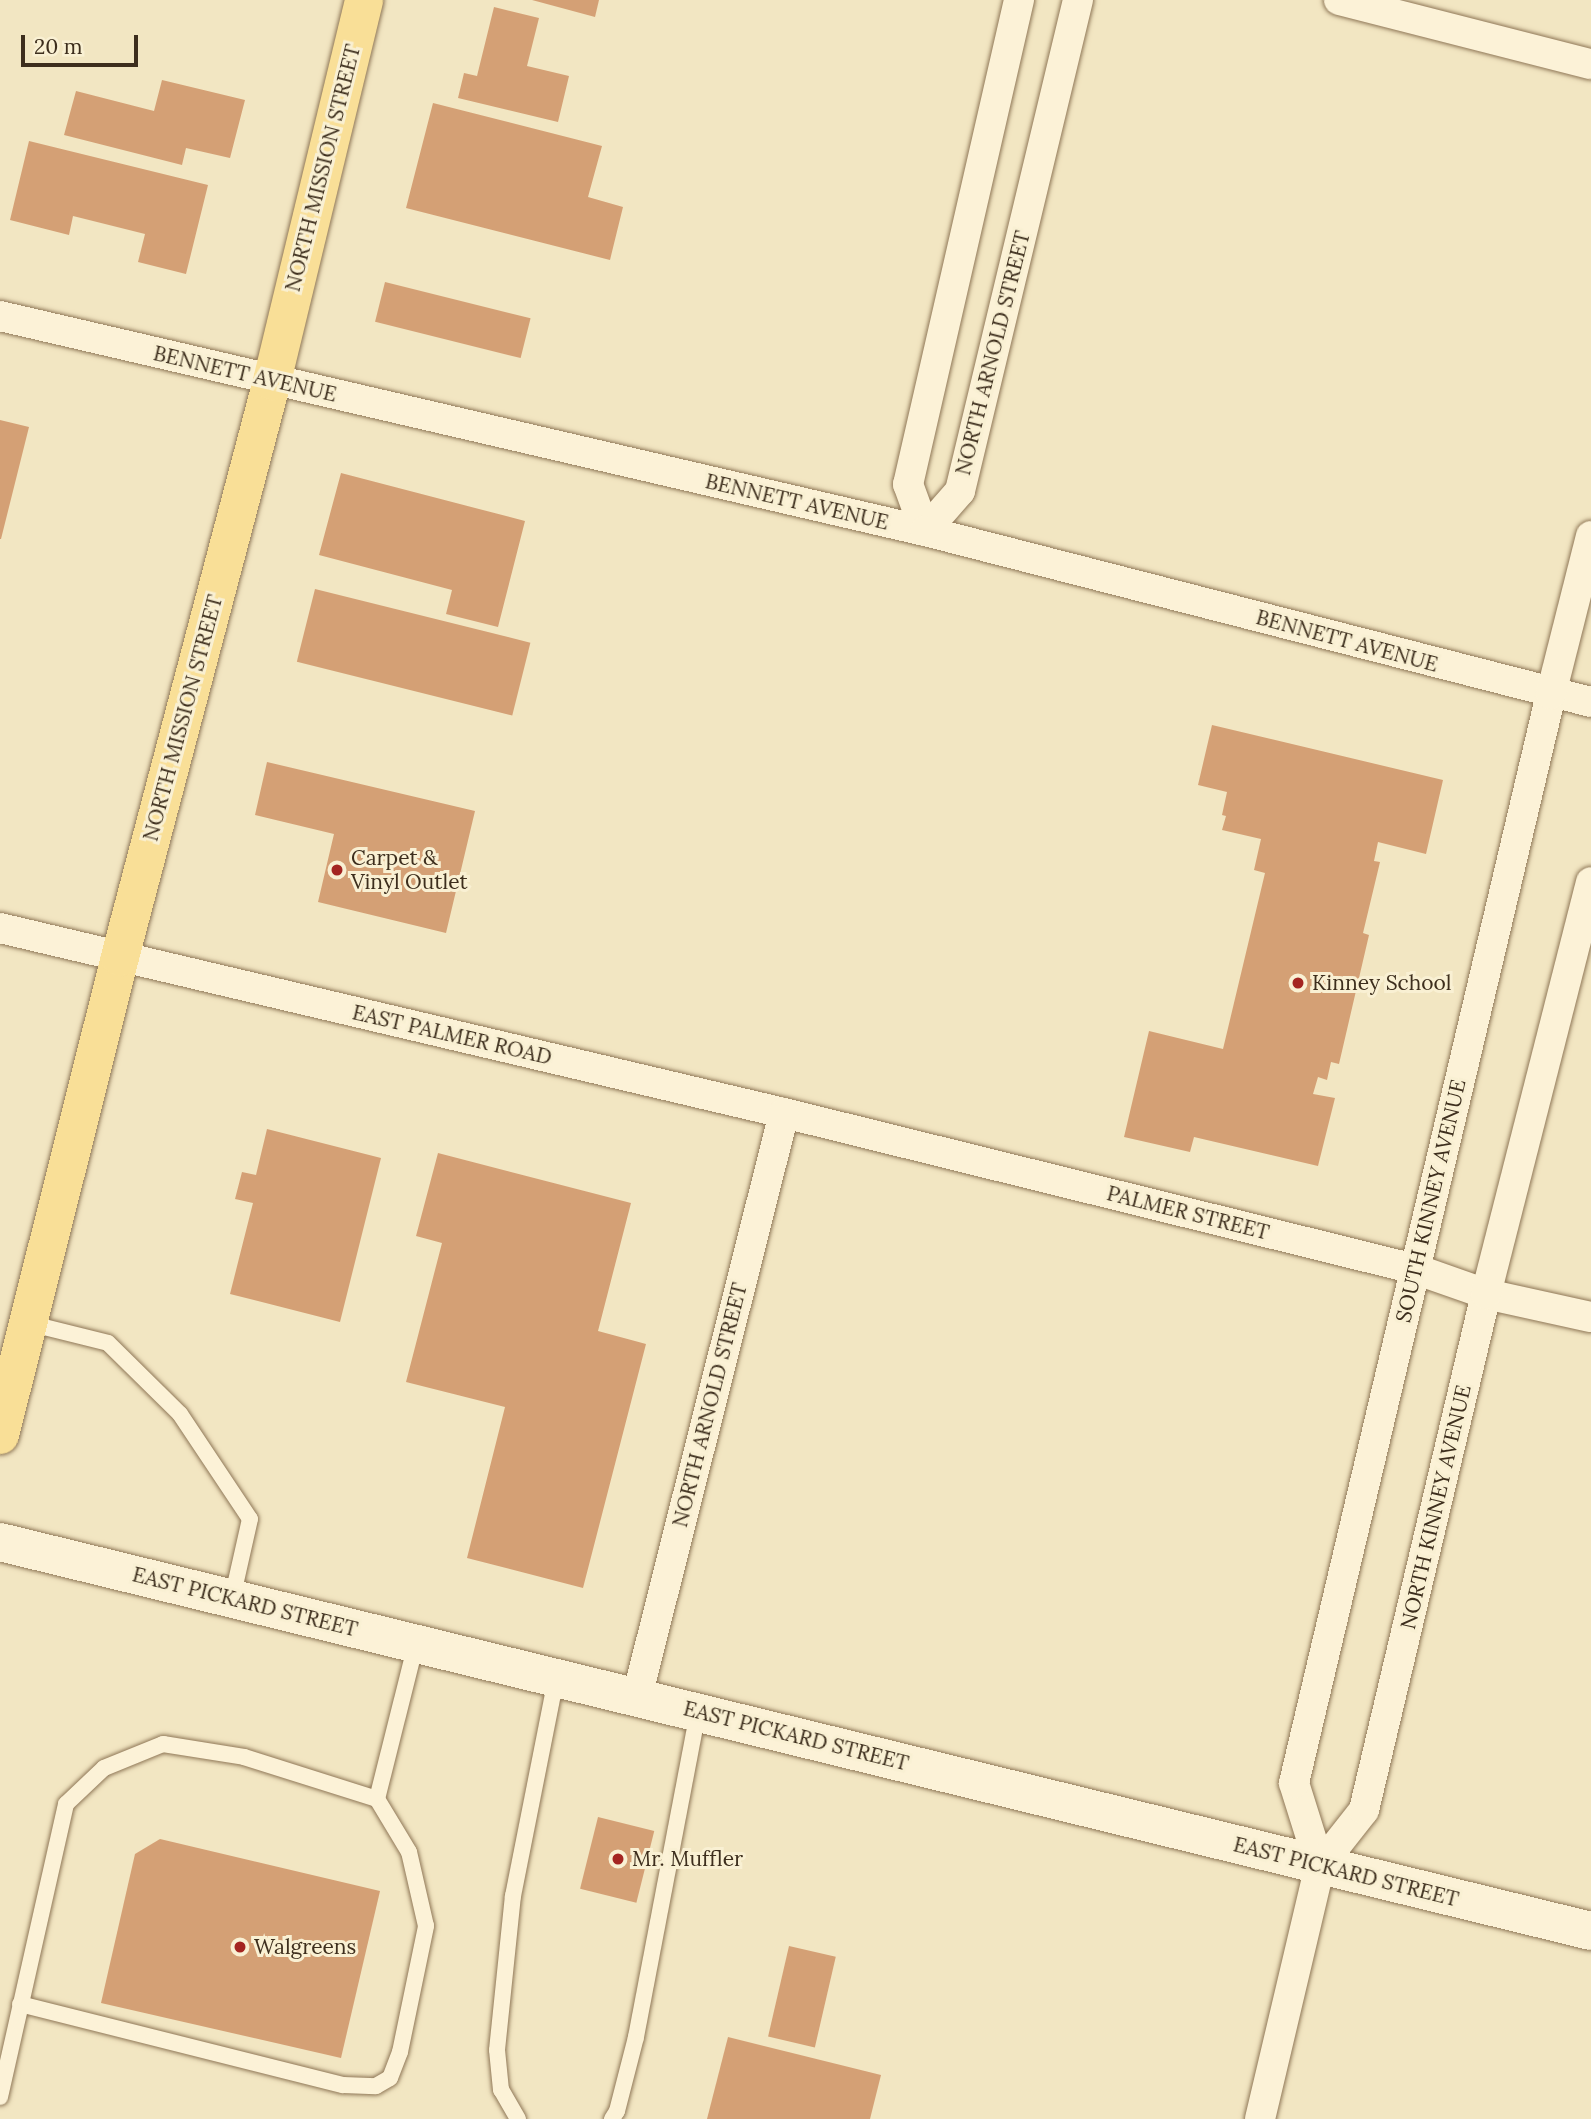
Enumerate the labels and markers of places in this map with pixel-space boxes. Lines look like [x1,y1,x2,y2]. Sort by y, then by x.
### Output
place label: Carpet & Vinyl Outlet [351,845,468,895]
marker: Carpet & Vinyl Outlet [329,862,345,878]
place label: Kinney School [1312,970,1452,996]
marker: Kinney School [1290,975,1306,991]
place label: Mr. Muffler [632,1846,743,1872]
marker: Mr. Muffler [610,1851,626,1867]
place label: Walgreens [254,1934,356,1960]
marker: Walgreens [232,1939,248,1955]

